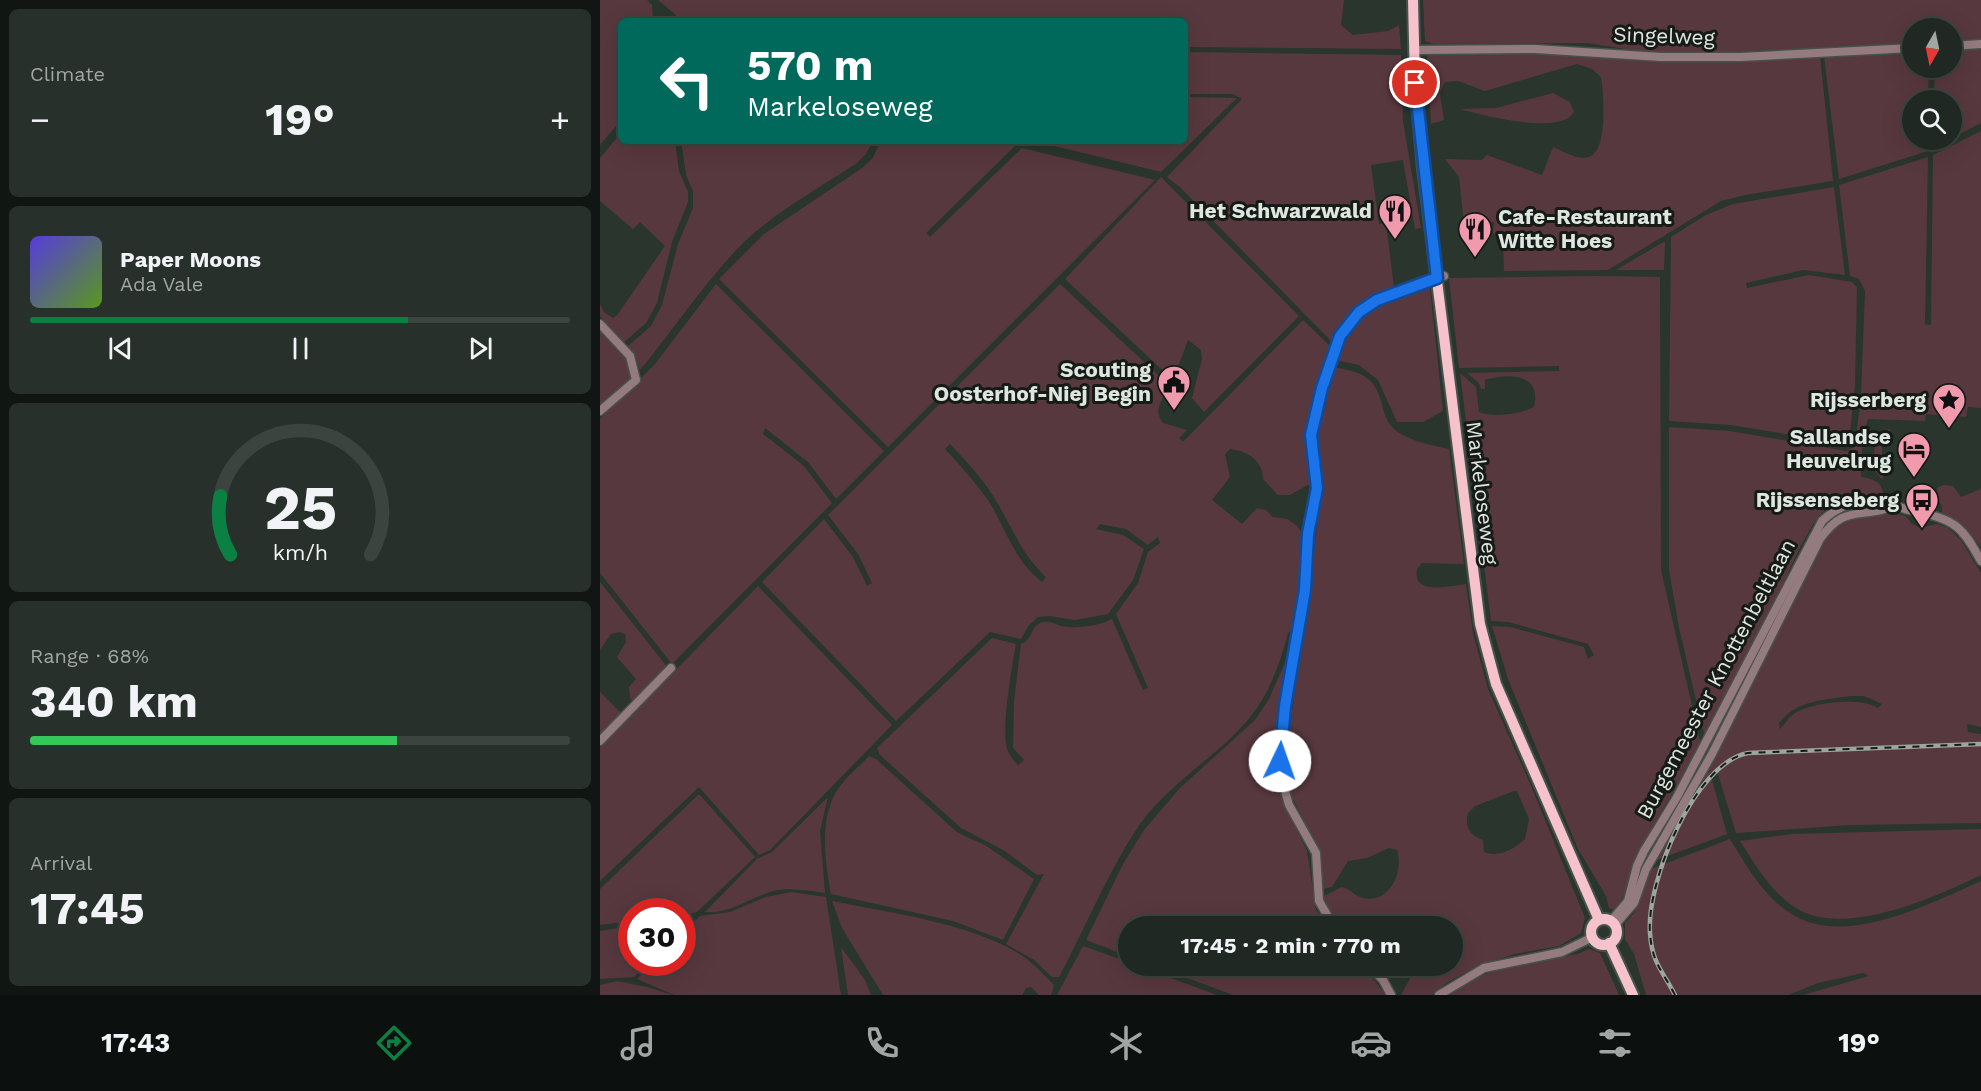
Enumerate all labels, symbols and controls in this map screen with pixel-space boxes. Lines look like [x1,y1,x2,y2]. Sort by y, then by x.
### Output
north arrow [1902,18,1962,78]
map controls [1902,18,1962,150]
street label: Singelweg [1613,21,1716,50]
text: 570 m [747,41,873,90]
icon: left [648,42,726,120]
pin [1389,57,1440,108]
text: Climate [30,62,105,86]
icon: arrive [1398,66,1431,99]
button: search [1902,90,1962,150]
text: Markeloseweg [747,91,933,123]
text: 19° [265,93,335,146]
text: − [30,100,50,139]
text: + [550,100,570,139]
restaurant icon: Het Schwarzwald [1377,193,1413,240]
place label: Het Schwarzwald [1189,198,1372,223]
place label: Cafe-Restaurant Witte Hoes [1498,204,1672,253]
restaurant icon: Cafe-Restaurant Witte Hoes [1457,211,1493,258]
text: Paper Moons [120,247,261,272]
text: Ada Vale [120,272,203,296]
icon: previous [104,332,137,365]
icon: pause [284,332,317,365]
icon: next [464,332,497,365]
place label: Scouting Oosterhof-Niej Begin [934,357,1151,406]
public building icon: Scouting Oosterhof-Niej Begin [1156,364,1192,411]
place icon: Rijsserberg [1931,382,1967,429]
place label: Rijsserberg [1810,387,1926,412]
street label: Markeloseweg [1461,420,1504,567]
place label: Sallandse Heuvelrug [1786,424,1891,473]
hotel icon: Sallandse Heuvelrug [1896,431,1932,478]
text: 25 [263,471,337,544]
bus stop icon: Rijssenseberg [1904,482,1940,529]
place label: Rijssenseberg [1756,487,1899,512]
street label: Burgemeester Knottenbeltlaan [1631,535,1800,823]
text: km/h [272,540,328,565]
text: Range · 68% [30,644,149,668]
text: 340 km [30,675,198,728]
position arrow [1248,729,1312,793]
text: Arrival [30,851,92,875]
text: 17:45 [30,882,145,935]
speed limit sign: 30 [618,898,696,976]
text: 17:45 · 2 min · 770 m [1180,933,1401,958]
icon: directions [373,1022,415,1064]
icon: music [617,1022,659,1064]
icon: phone [861,1022,903,1064]
icon: climate [1105,1022,1147,1064]
icon: car [1350,1022,1392,1064]
icon: filters [1594,1022,1636,1064]
text: 17:43 [101,1027,170,1059]
text: 19° [1838,1027,1880,1059]

